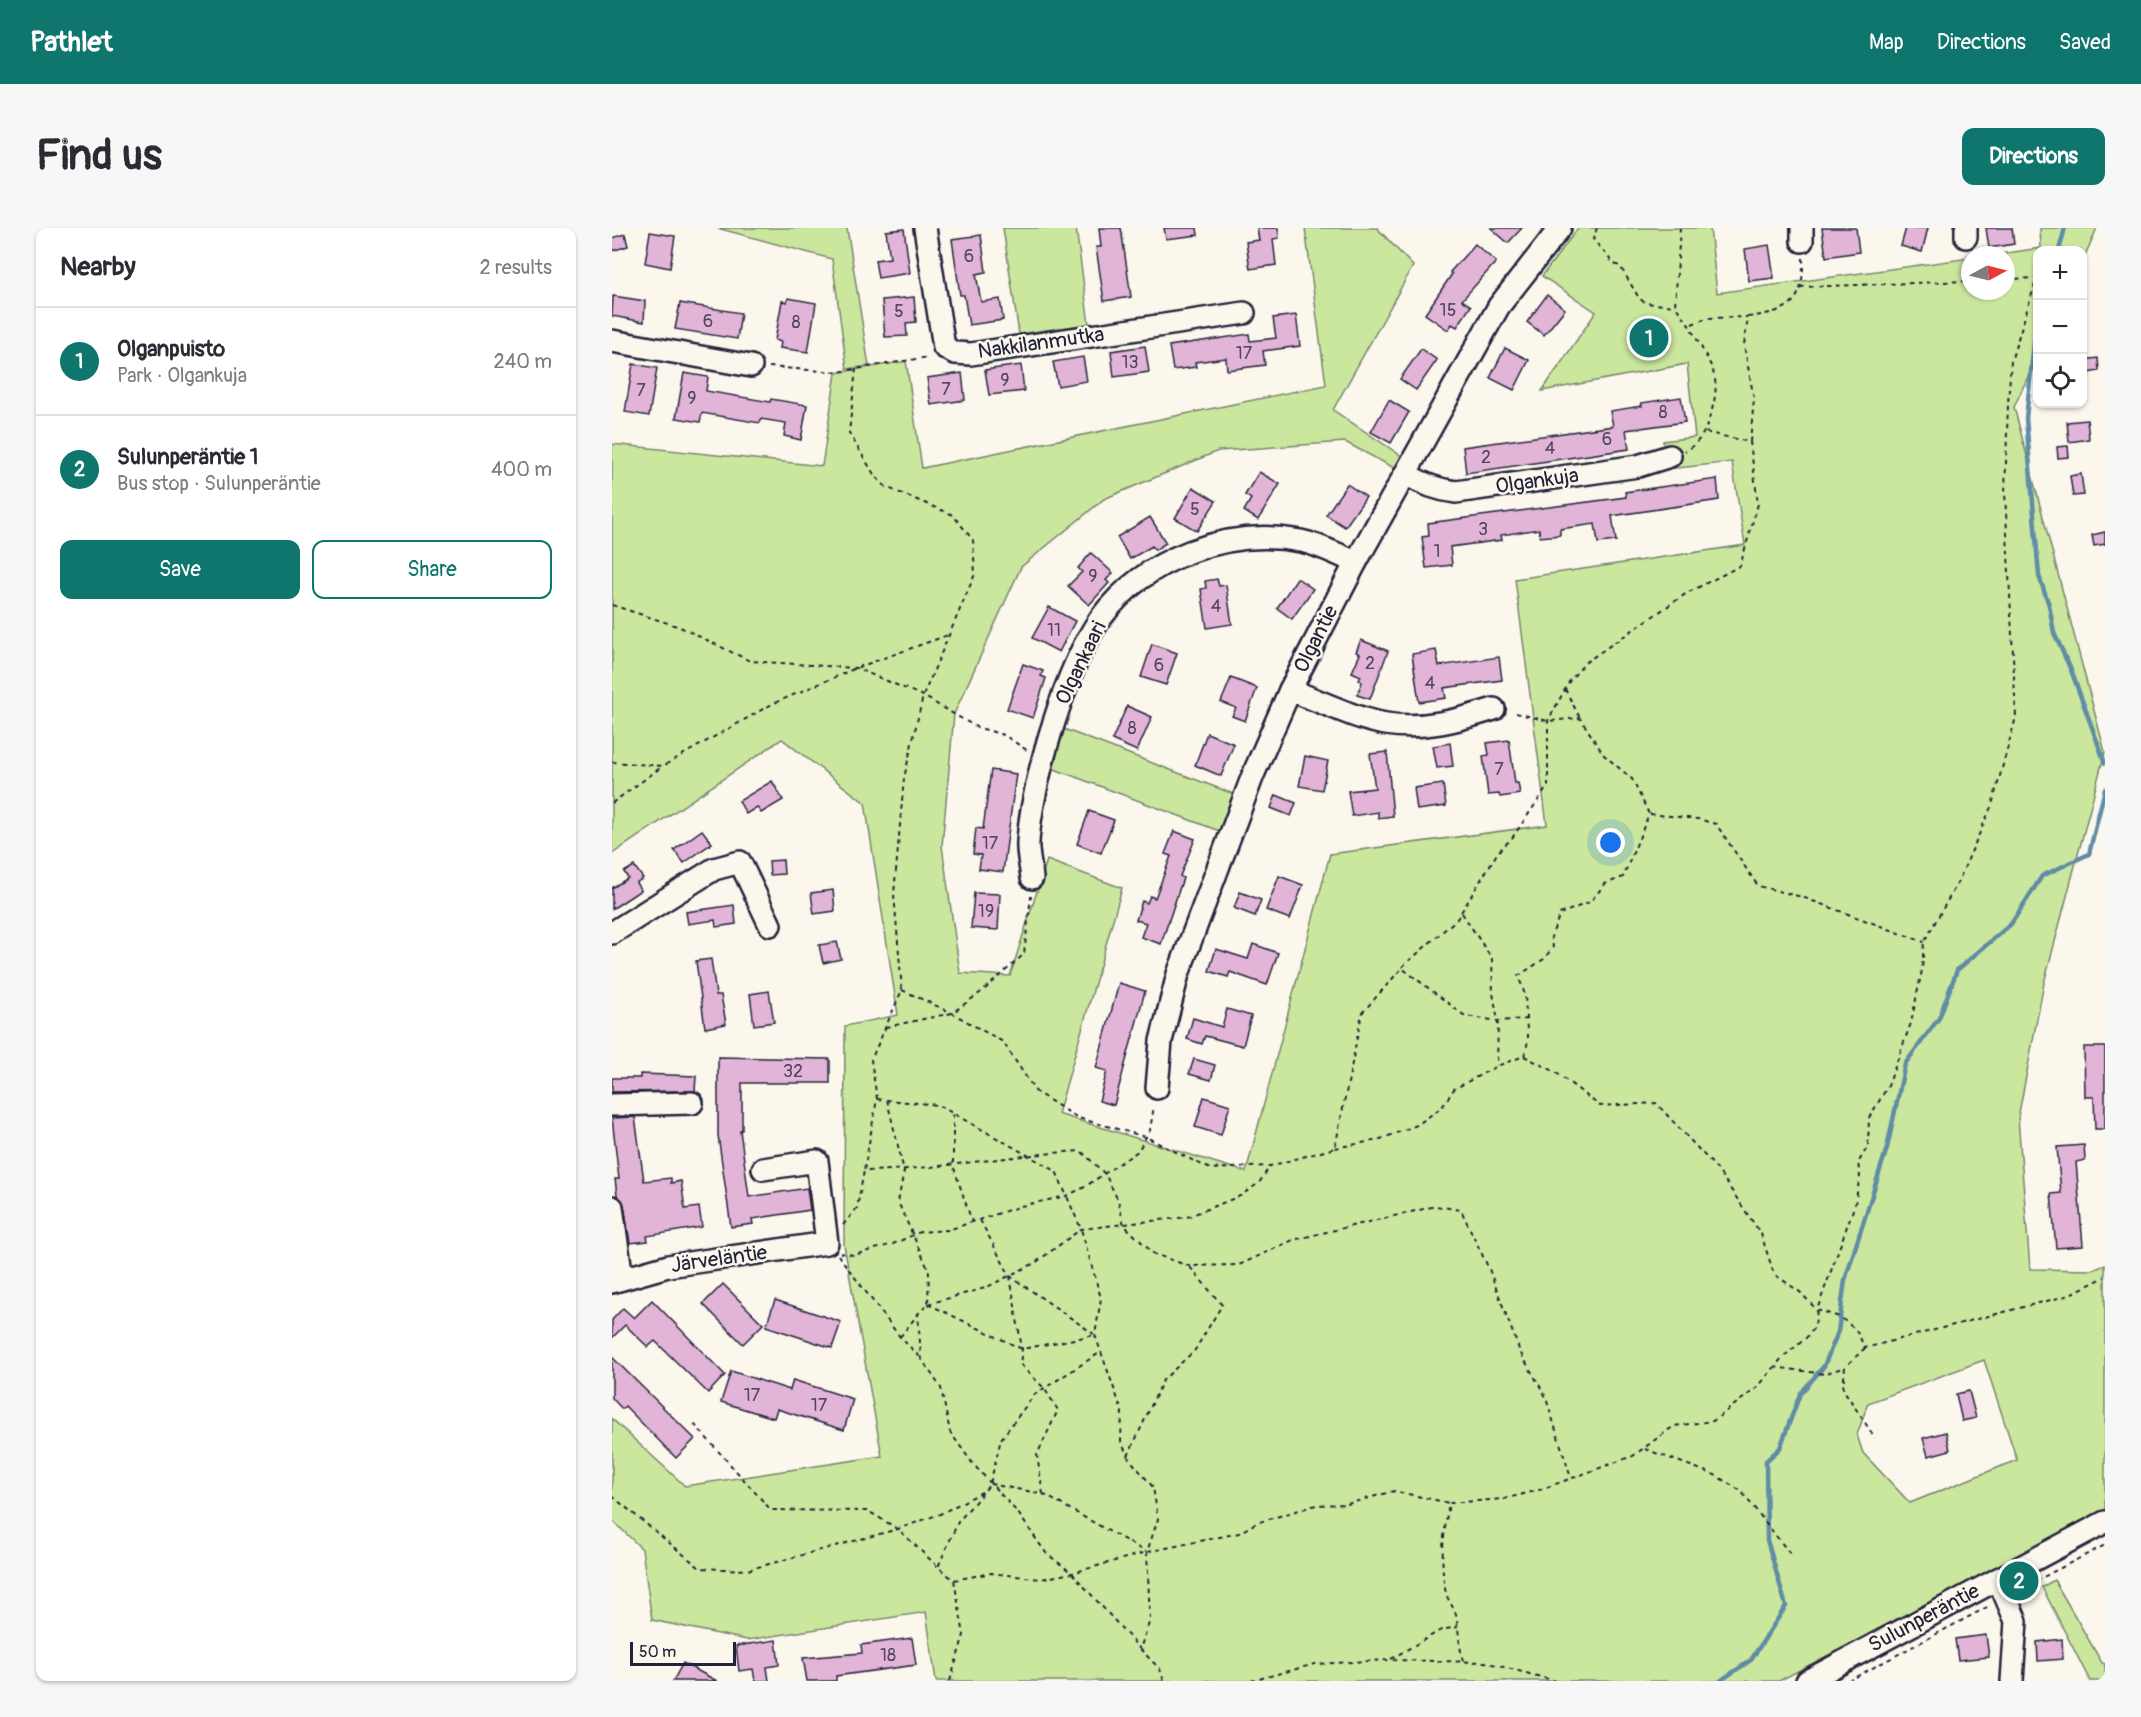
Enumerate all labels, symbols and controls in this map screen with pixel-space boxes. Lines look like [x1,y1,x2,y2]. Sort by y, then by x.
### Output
text: Pathlet [30,25,113,60]
text: Map [1869,29,1904,56]
text: Directions [1937,29,2026,56]
text: Saved [2059,29,2111,56]
button: Directions [1962,128,2105,185]
text: Find us [36,130,162,182]
house number: 6 [964,245,974,268]
north arrow [1961,246,2015,300]
map controls [2033,246,2087,408]
button: + [2033,246,2087,300]
text: Nearby [60,251,136,283]
text: 2 results [480,255,552,280]
house number: 15 [1440,299,1456,322]
house number: 5 [894,300,904,323]
button: − [2033,300,2087,354]
house number: 6 [703,310,713,333]
house number: 8 [791,311,801,334]
pin: 1 [1630,316,1668,360]
street label: Nakkilanmutka [976,321,1106,365]
text: Olganpuisto [117,335,225,363]
house number: 17 [1236,342,1253,365]
text: 1 [76,349,83,374]
text: 240 m [493,349,552,374]
house number: 13 [1121,351,1139,374]
button: locate [2033,354,2087,408]
text: Park · Olgankuja [117,363,247,388]
house number: 9 [1000,369,1010,392]
house number: 7 [941,378,951,401]
house number: 7 [636,379,646,402]
house number: 9 [687,387,697,410]
house number: 8 [1658,401,1668,424]
house number: 6 [1602,428,1612,451]
house number: 4 [1545,437,1556,460]
text: Sulunperäntie 1 [117,443,258,471]
house number: 2 [1481,446,1491,469]
text: 2 [74,457,85,482]
text: 400 m [491,457,552,482]
street label: Olgankuja [1494,462,1580,500]
text: Bus stop · Sulunperäntie [117,471,321,496]
house number: 5 [1190,498,1200,521]
house number: 3 [1478,518,1488,541]
button: Save [60,540,300,599]
button: Share [312,540,552,599]
house number: 1 [1433,540,1441,563]
house number: 9 [1088,565,1098,588]
house number: 4 [1211,595,1222,618]
street label: Olgantie [1288,600,1345,677]
street label: Olgankaari [1049,617,1113,709]
house number: 11 [1047,619,1061,642]
house number: 2 [1365,652,1375,675]
house number: 6 [1154,654,1164,677]
house number: 4 [1425,672,1436,695]
house number: 8 [1127,717,1137,740]
house number: 7 [1494,758,1504,781]
your location [1596,828,1625,857]
house number: 17 [982,832,999,855]
house number: 19 [978,900,994,923]
house number: 32 [783,1060,803,1083]
street label: Järveläntie [669,1239,769,1279]
house number: 17 [744,1384,761,1407]
house number: 17 [811,1394,828,1417]
pin: 2 [2000,1558,2038,1604]
street label: Sulunperäntie [1864,1577,1985,1659]
scale bar [630,1639,736,1666]
text: 50 m [639,1642,676,1662]
house number: 18 [880,1644,896,1667]

